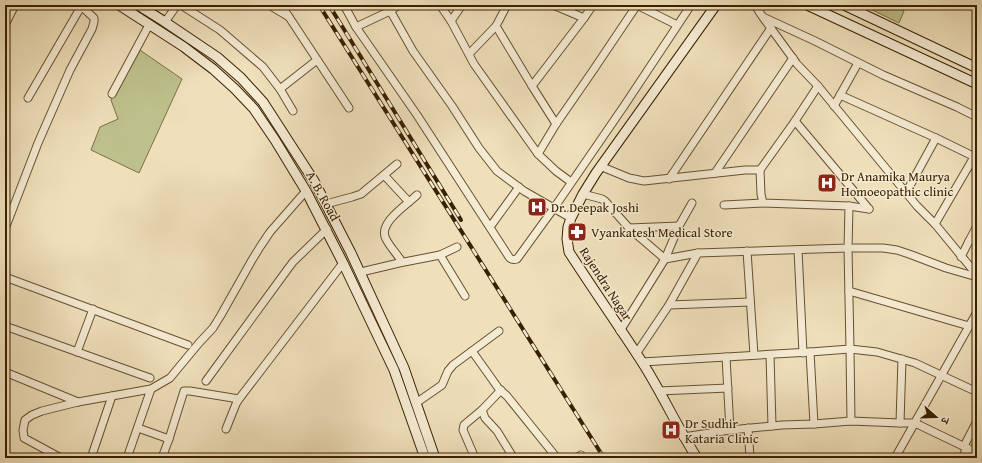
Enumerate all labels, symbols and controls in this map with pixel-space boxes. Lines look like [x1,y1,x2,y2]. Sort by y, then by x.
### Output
place label: Dr Anamika Maurya Homoeopathic clinic [841,167,953,201]
street label: A. B. Road [301,168,345,224]
hospital icon: Dr Anamika Maurya Homoeopathic clinic [816,172,838,194]
hospital icon: Dr. Deepak Joshi [526,196,548,218]
place label: Dr. Deepak Joshi [551,198,639,217]
pharmacy icon: Vyankatesh Medical Store [566,221,588,243]
place label: Vyankatesh Medical Store [591,223,733,242]
street label: Rajendra Nagar [575,243,637,325]
north arrow [916,397,956,437]
place label: Dr Sudhir Kataria Clinic [685,414,759,448]
text: उ [936,414,954,427]
hospital icon: Dr Sudhir Kataria Clinic [660,419,682,441]

